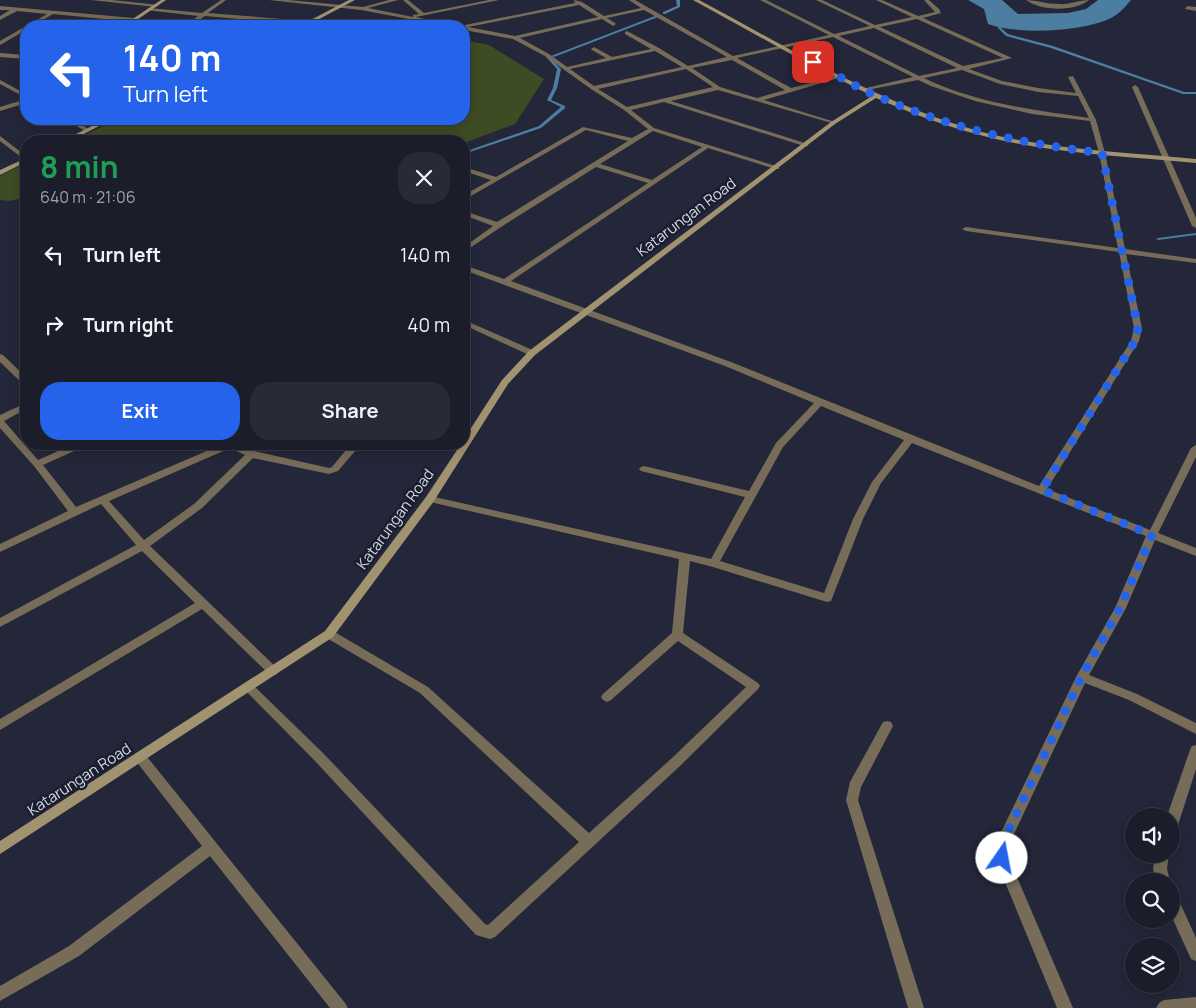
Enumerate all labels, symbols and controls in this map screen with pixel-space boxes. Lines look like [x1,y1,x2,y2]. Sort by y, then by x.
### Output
text: 140 m [123,34,221,82]
icon: left [40,40,105,105]
pin [792,41,834,83]
icon: arrive [799,48,827,76]
text: Turn left [123,79,208,109]
text: 8 min [40,146,119,187]
button: close [398,152,450,204]
street label: Katarungan Road [632,173,740,261]
text: 640 m · 21:06 [40,186,136,208]
icon: left [40,241,68,269]
text: Turn left [83,242,161,268]
text: 140 m [400,242,450,268]
icon: right [40,311,68,339]
text: Turn right [83,312,173,338]
text: 40 m [407,312,450,338]
button: Exit [40,382,240,440]
button: Share [250,382,450,440]
street label: Katarungan Road [351,464,439,574]
street label: Katarungan Road [23,738,135,820]
map controls [1125,808,1180,993]
button: sound [1125,808,1180,863]
position arrow [975,831,1027,883]
button: search [1125,873,1180,928]
button: layers [1125,938,1180,993]

